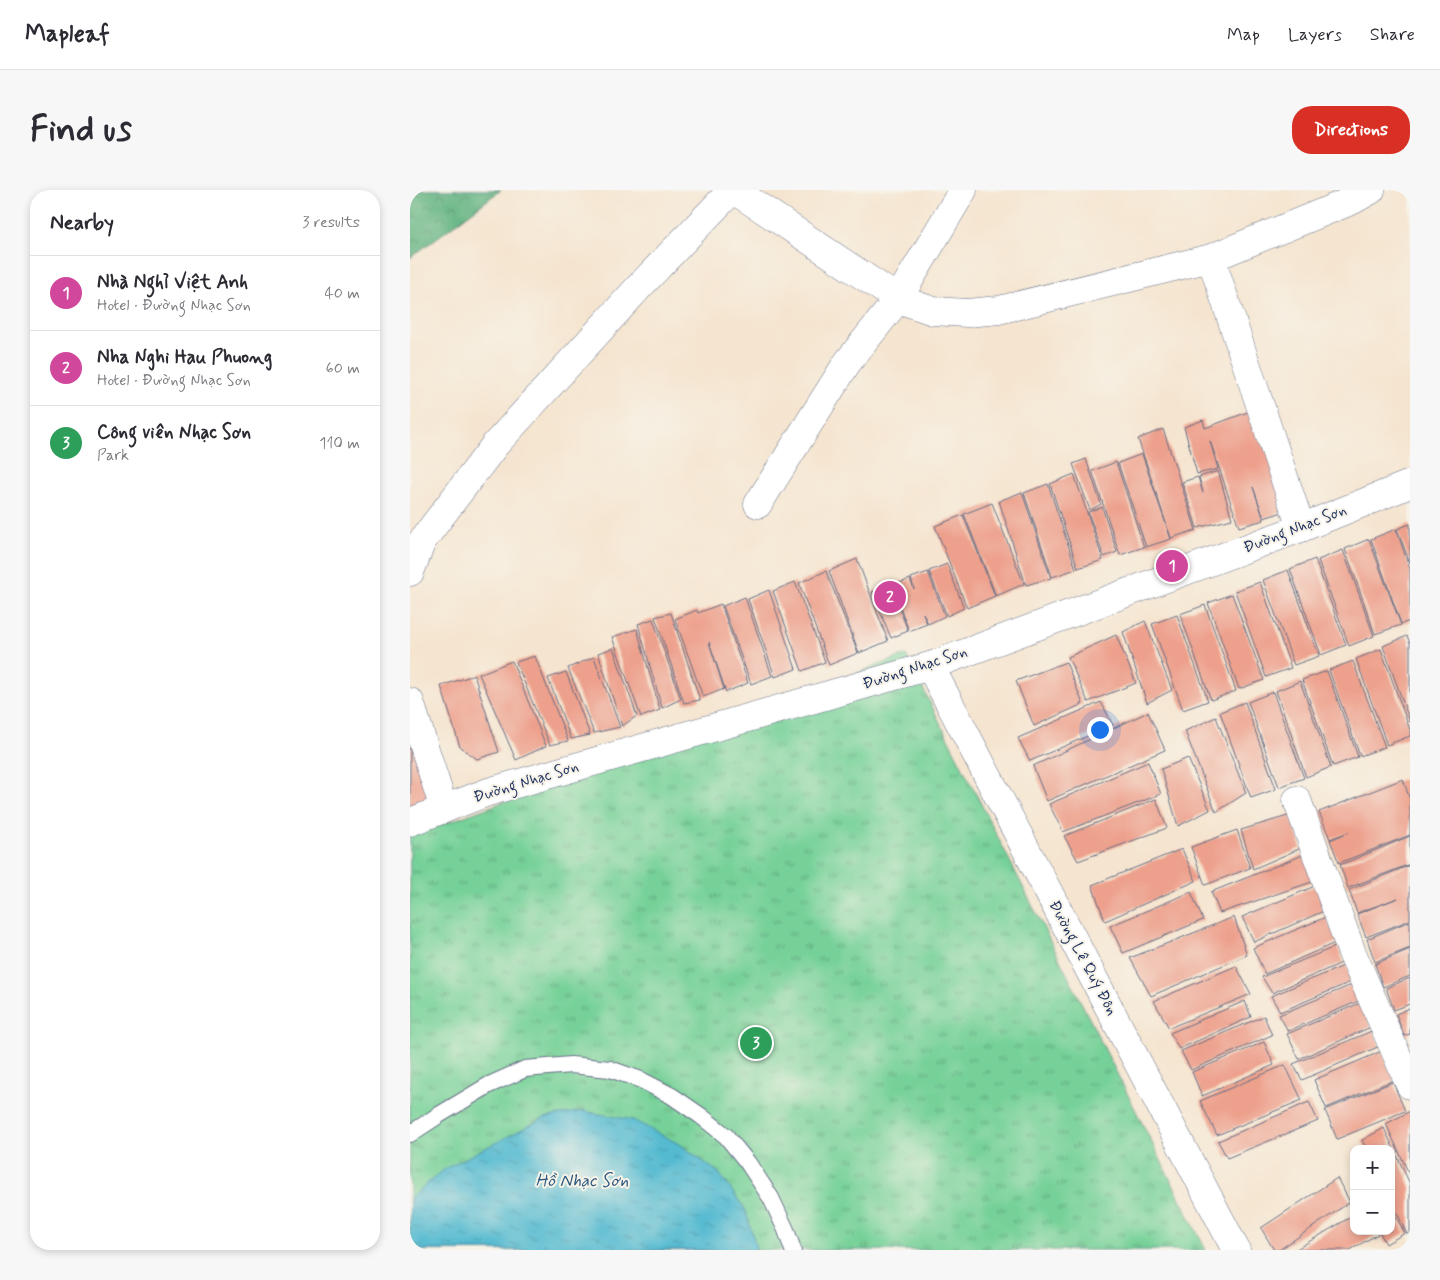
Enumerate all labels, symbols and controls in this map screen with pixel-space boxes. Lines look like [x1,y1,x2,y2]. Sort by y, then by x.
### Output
text: Mapleaf [25,19,110,50]
text: Map [1227,23,1260,47]
text: Layers [1288,23,1342,47]
text: Share [1370,23,1415,47]
button: Directions [1292,106,1410,154]
text: Find us [30,107,132,153]
text: Nearby [50,209,114,237]
text: 3 results [302,212,360,233]
text: Nhà Nghỉ Việt Anh [97,270,248,295]
text: 1 [62,283,70,304]
text: 40 m [324,283,360,304]
text: Hotel · Đường Nhạc Sơn [97,295,251,316]
text: Nha Nghi Hau Phuong [97,345,272,370]
text: 2 [62,358,70,379]
text: 60 m [326,358,360,379]
text: Hotel · Đường Nhạc Sơn [97,370,251,391]
text: Công viên Nhạc Sơn [97,420,251,445]
text: 3 [62,433,70,454]
text: 110 m [319,433,360,454]
text: Park [97,445,129,466]
street label: Đường Nhạc Sơn [1240,500,1350,559]
pin: 1 [1156,547,1188,585]
pin: 2 [874,578,906,616]
street label: Đường Nhạc Sơn [860,641,970,696]
your location [1087,717,1113,743]
street label: Đường Nhạc Sơn [471,756,581,809]
street label: Đường Lê Quý Đôn [1043,897,1122,1020]
pin: 3 [740,1024,772,1062]
map controls [1350,1145,1395,1235]
button: + [1350,1145,1395,1190]
water label: Hồ Nhạc Sơn [535,1169,629,1193]
button: − [1350,1190,1395,1235]

